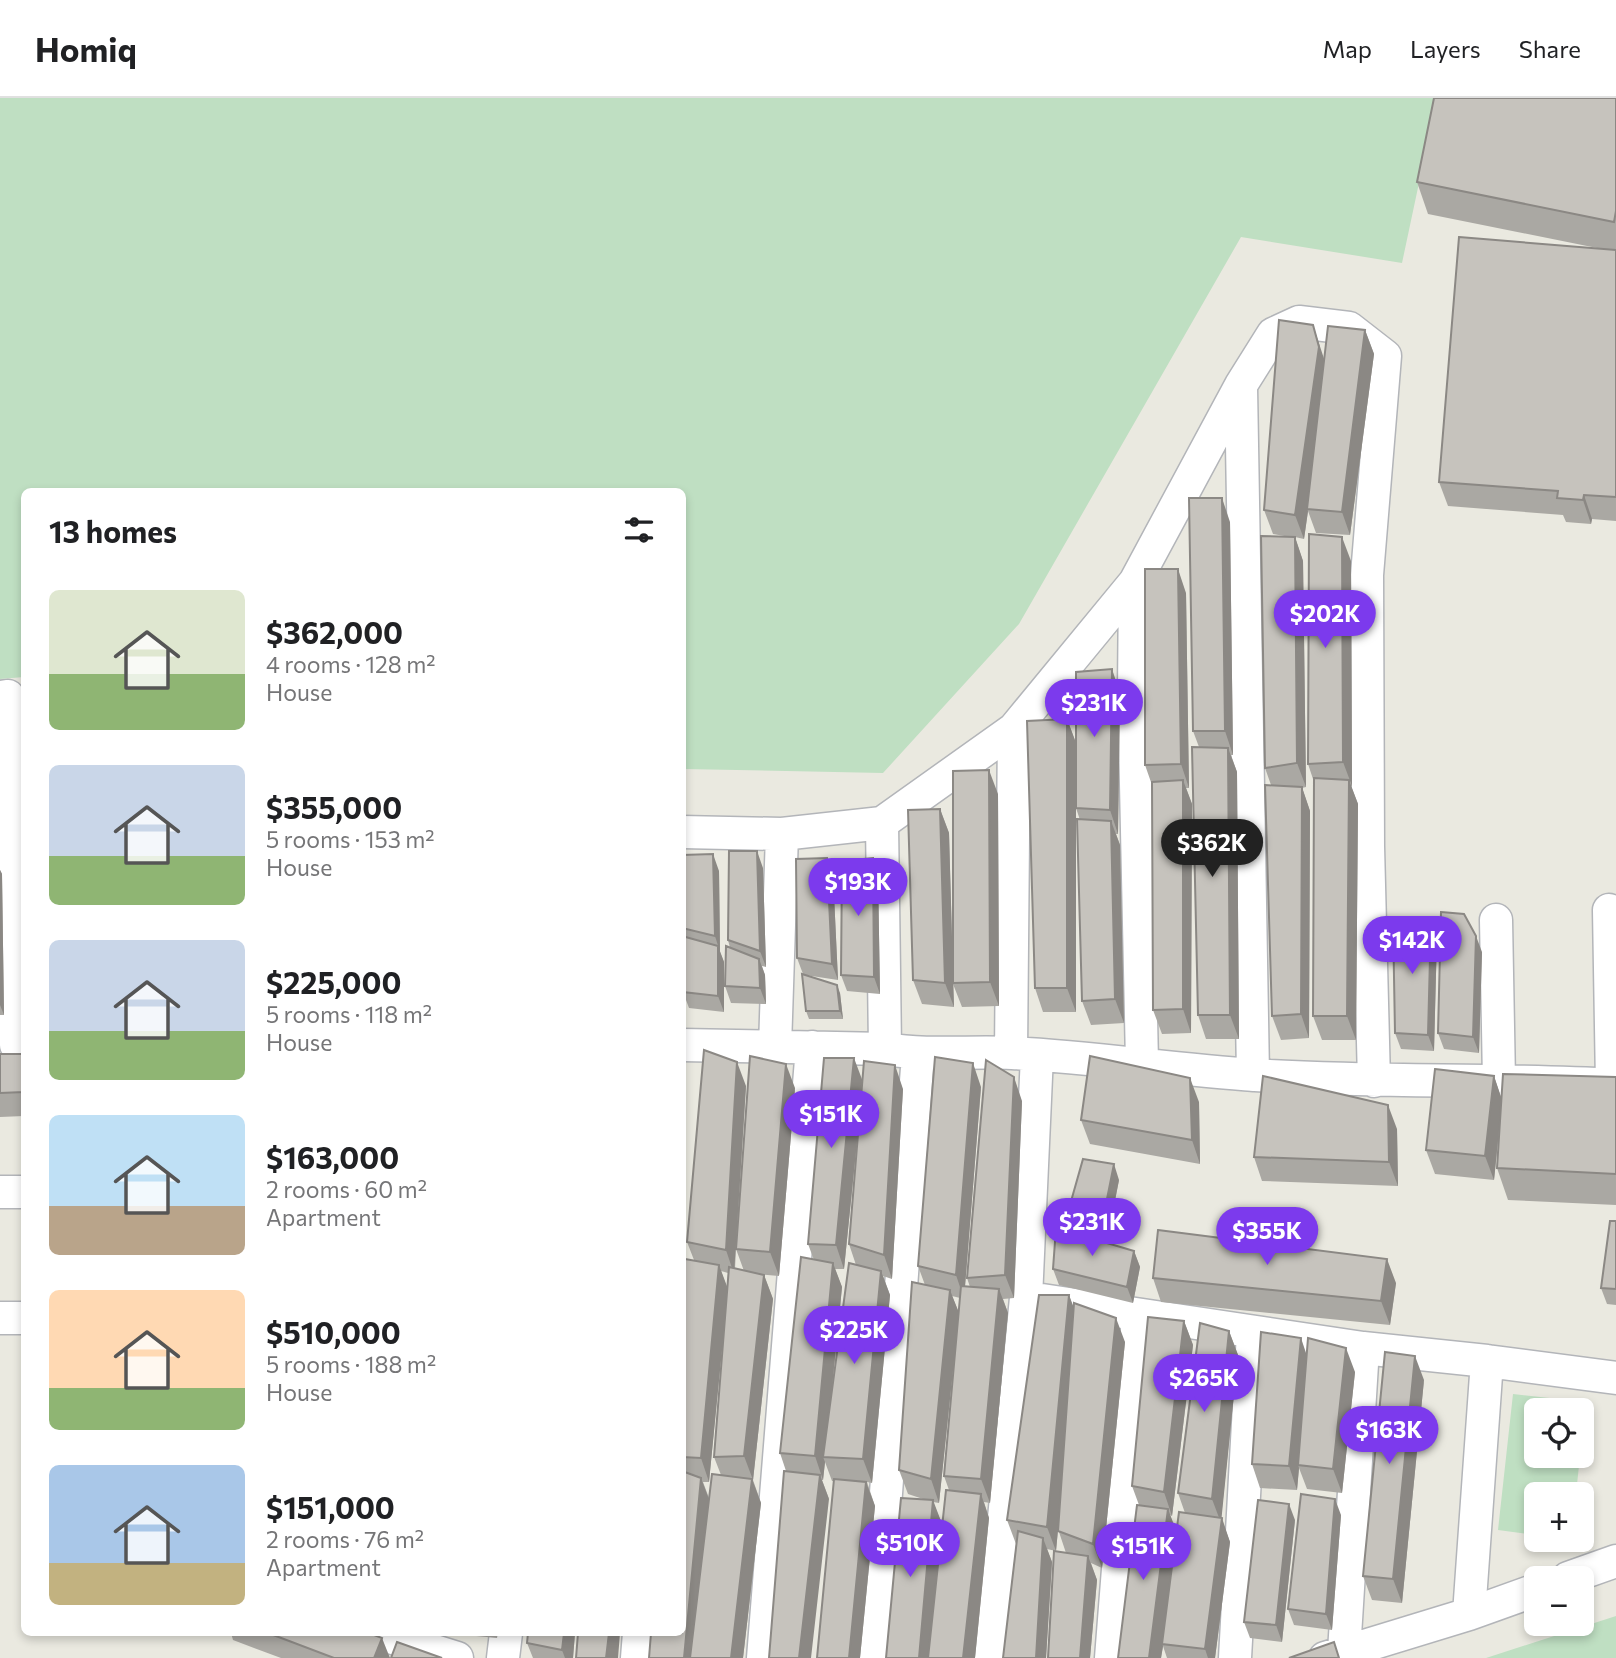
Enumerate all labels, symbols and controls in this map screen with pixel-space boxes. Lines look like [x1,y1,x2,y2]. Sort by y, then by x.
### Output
text: Homiq [35,28,137,69]
text: Map [1323,34,1372,63]
text: Layers [1410,34,1481,63]
text: Share [1519,34,1581,63]
icon: filters [620,511,658,549]
text: 13 homes [49,512,177,549]
pin: $202K [1276,590,1374,650]
text: $202K [1290,599,1360,627]
text: $362,000 [266,613,403,650]
icon: home [105,618,189,702]
text: 4 rooms · 128 m² [266,650,435,678]
text: House [266,678,332,706]
pin: $231K [1045,680,1143,739]
text: $231K [1061,688,1127,716]
text: $355,000 [266,788,402,825]
icon: home [105,793,189,877]
pin: $362K [1163,820,1261,879]
text: 5 rooms · 153 m² [266,825,435,853]
text: $362K [1177,828,1247,856]
text: House [266,853,332,881]
pin: $193K [809,858,907,918]
text: $193K [824,867,892,895]
pin: $142K [1363,916,1461,976]
text: $142K [1379,925,1445,953]
text: $225,000 [266,963,401,1000]
icon: home [105,968,189,1052]
text: 5 rooms · 118 m² [266,1000,432,1028]
text: House [266,1028,332,1056]
pin: $151K [782,1090,880,1150]
text: $151K [799,1099,863,1127]
text: $163,000 [266,1138,399,1175]
icon: home [105,1143,189,1227]
text: 2 rooms · 60 m² [266,1175,427,1203]
pin: $231K [1043,1198,1141,1258]
text: Apartment [266,1203,381,1231]
text: $231K [1059,1207,1125,1235]
pin: $355K [1218,1208,1316,1267]
text: $355K [1232,1216,1302,1244]
pin: $225K [805,1306,903,1366]
text: $510,000 [266,1313,401,1350]
text: $225K [820,1315,888,1343]
icon: home [105,1318,189,1402]
text: 5 rooms · 188 m² [266,1350,436,1378]
pin: $265K [1155,1354,1253,1414]
text: $265K [1169,1363,1239,1391]
text: House [266,1378,332,1406]
map controls [1524,1398,1594,1636]
button: locate [1524,1398,1594,1468]
pin: $163K [1340,1406,1438,1466]
text: $163K [1355,1415,1423,1443]
button: + [1524,1482,1594,1552]
text: $151,000 [266,1488,395,1525]
icon: home [105,1493,189,1577]
pin: $510K [861,1520,959,1579]
pin: $151K [1094,1522,1192,1582]
text: 2 rooms · 76 m² [266,1525,424,1553]
text: $510K [876,1528,944,1556]
text: $151K [1111,1531,1175,1559]
text: Apartment [266,1553,381,1581]
button: − [1524,1566,1594,1636]

